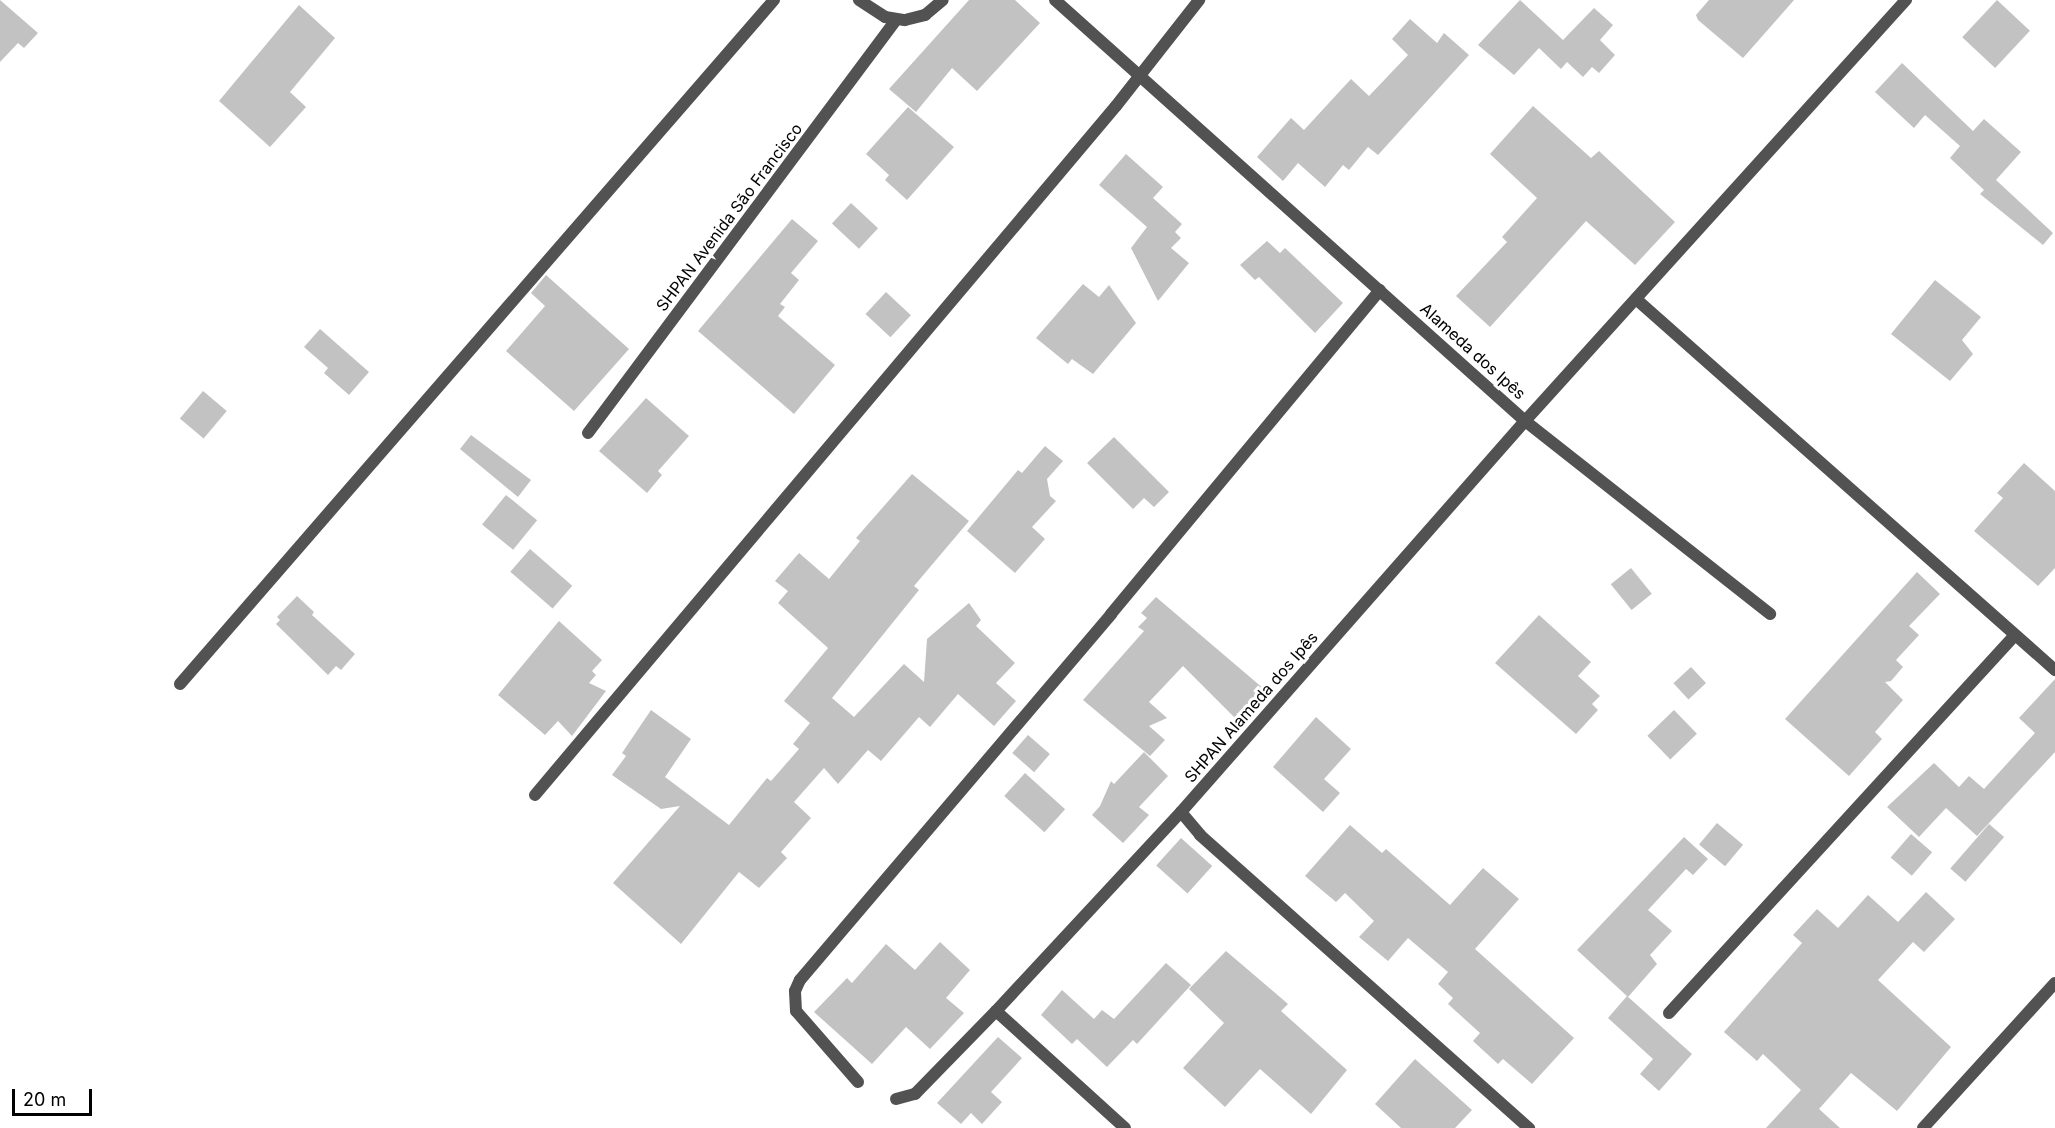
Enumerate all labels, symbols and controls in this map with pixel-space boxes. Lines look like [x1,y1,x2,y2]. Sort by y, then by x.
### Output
street label: SHPAN Avenida São Francisco [652,119,806,315]
street label: Alameda dos Ipês [1417,299,1529,403]
street label: SHPAN Alameda dos Ipês [1180,628,1322,786]
scale bar [15,1077,94,1115]
text: 20 m [23,1089,66,1110]

